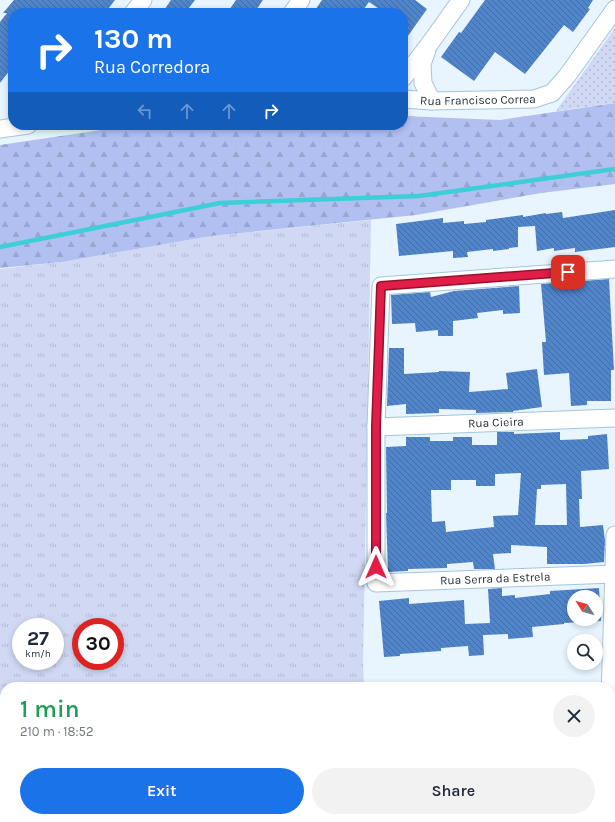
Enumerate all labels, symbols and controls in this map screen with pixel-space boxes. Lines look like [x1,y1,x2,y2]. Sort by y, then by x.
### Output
text: 130 m [94,22,173,55]
icon: right [28,24,80,76]
text: Rua Corredora [94,56,210,78]
street label: Rua Francisco Correa [420,92,536,108]
icon: left [134,100,156,122]
icon: ahead [176,100,198,122]
icon: ahead [218,100,240,122]
icon: right [260,100,282,122]
pin [551,255,585,289]
icon: arrive [557,261,579,283]
street label: Rua Cieira [468,414,524,431]
position arrow [355,546,397,588]
street label: Rua Serra da Estrela [440,569,551,588]
north arrow [567,590,603,626]
map controls [567,590,603,670]
speed limit sign: 30 [72,618,124,670]
text: 27 [27,627,49,650]
button: search [567,634,603,670]
text: km/h [25,648,51,660]
text: 1 min [20,695,80,723]
button: close [553,695,595,737]
text: 210 m · 18:52 [20,724,93,739]
button: Exit [20,768,304,814]
button: Share [312,768,595,814]

